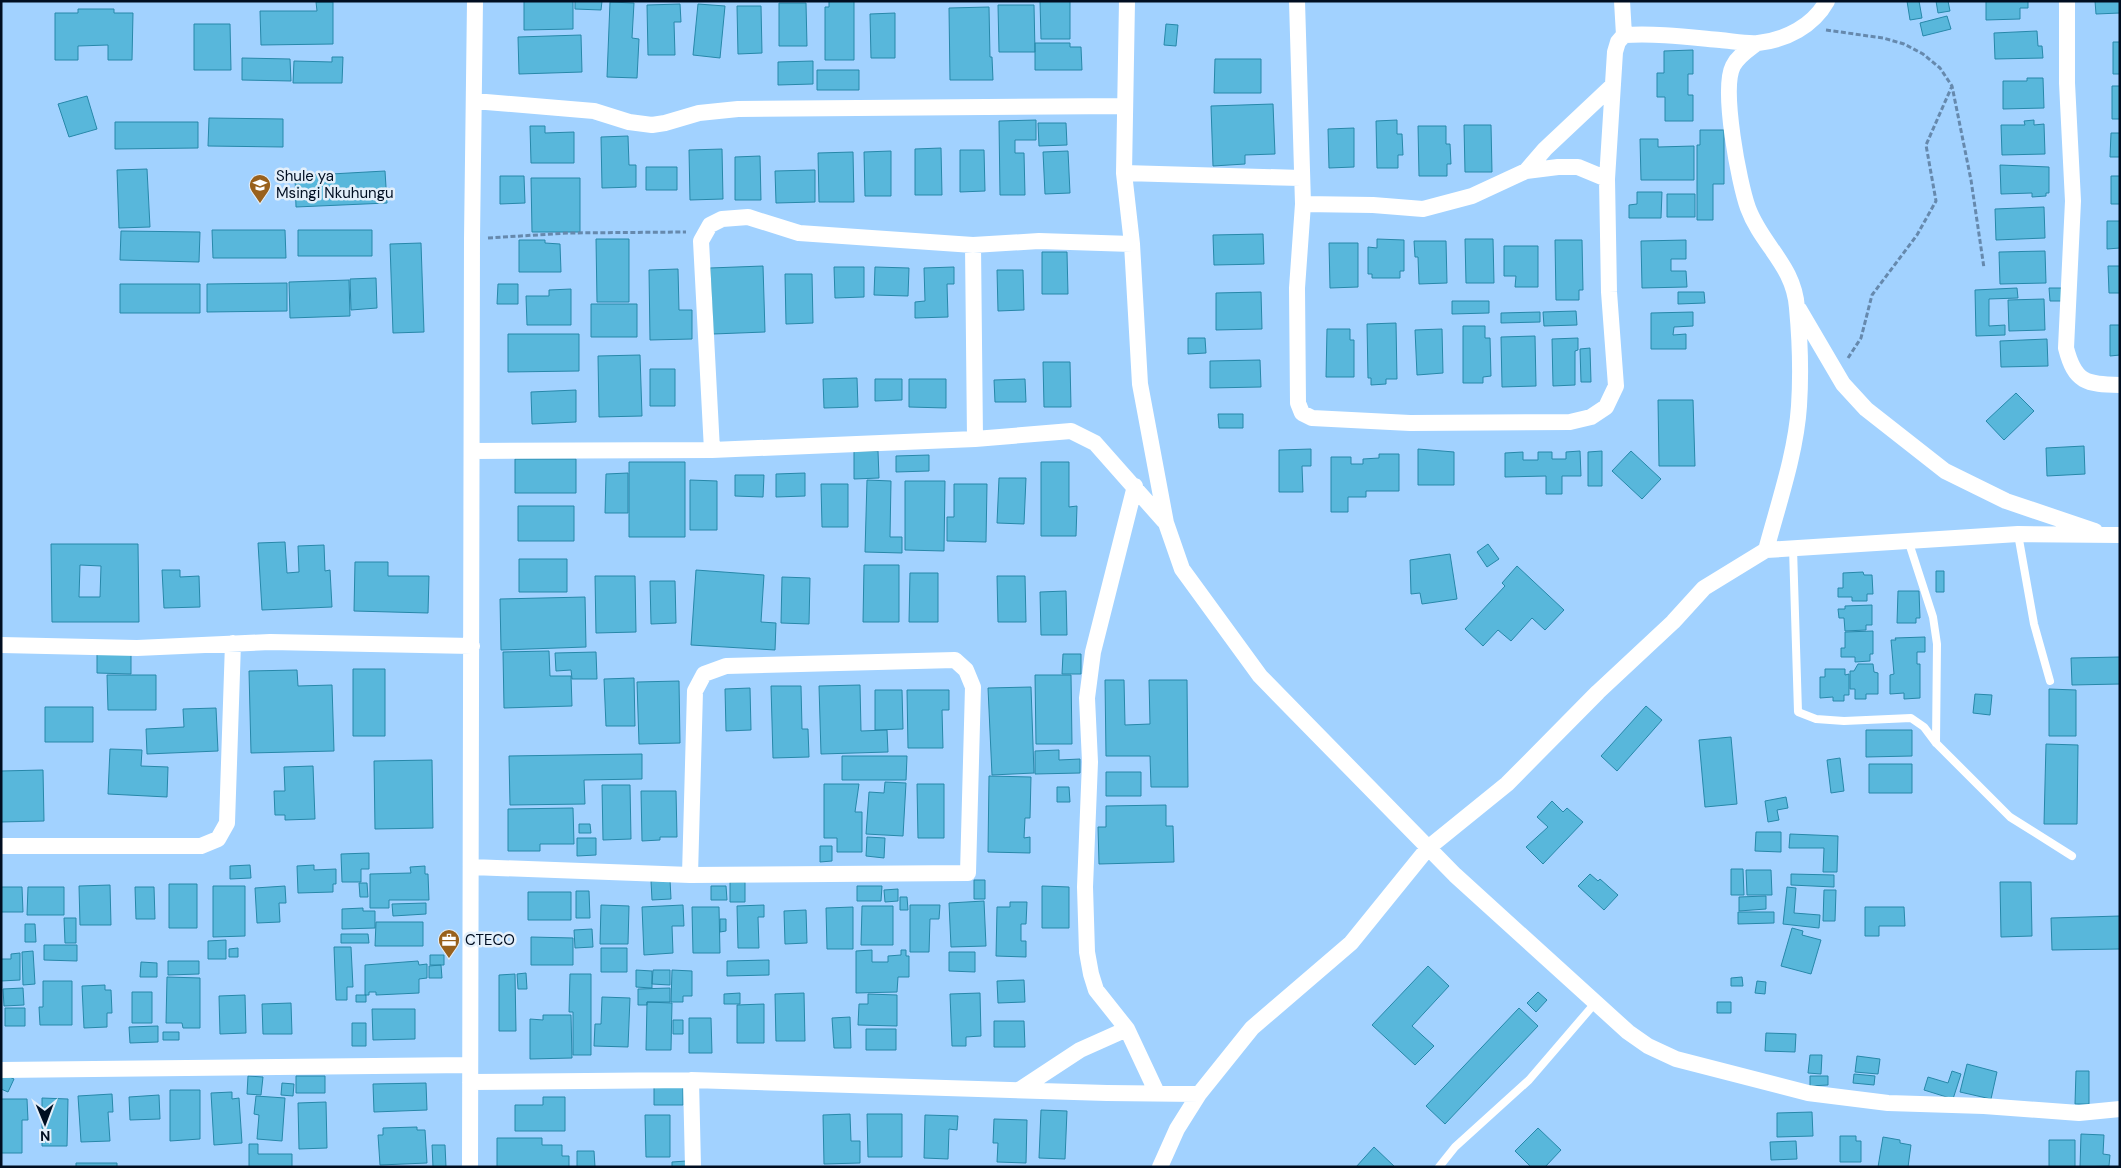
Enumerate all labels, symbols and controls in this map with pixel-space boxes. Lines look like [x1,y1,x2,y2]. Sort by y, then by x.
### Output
place label: Shule ya Msingi Nkuhungu [276,166,394,203]
school or university icon: Shule ya Msingi Nkuhungu [248,173,272,204]
office icon: CTECO [437,928,461,959]
place label: CTECO [465,930,515,950]
north arrow [20,1098,70,1148]
text: N [40,1127,50,1145]

